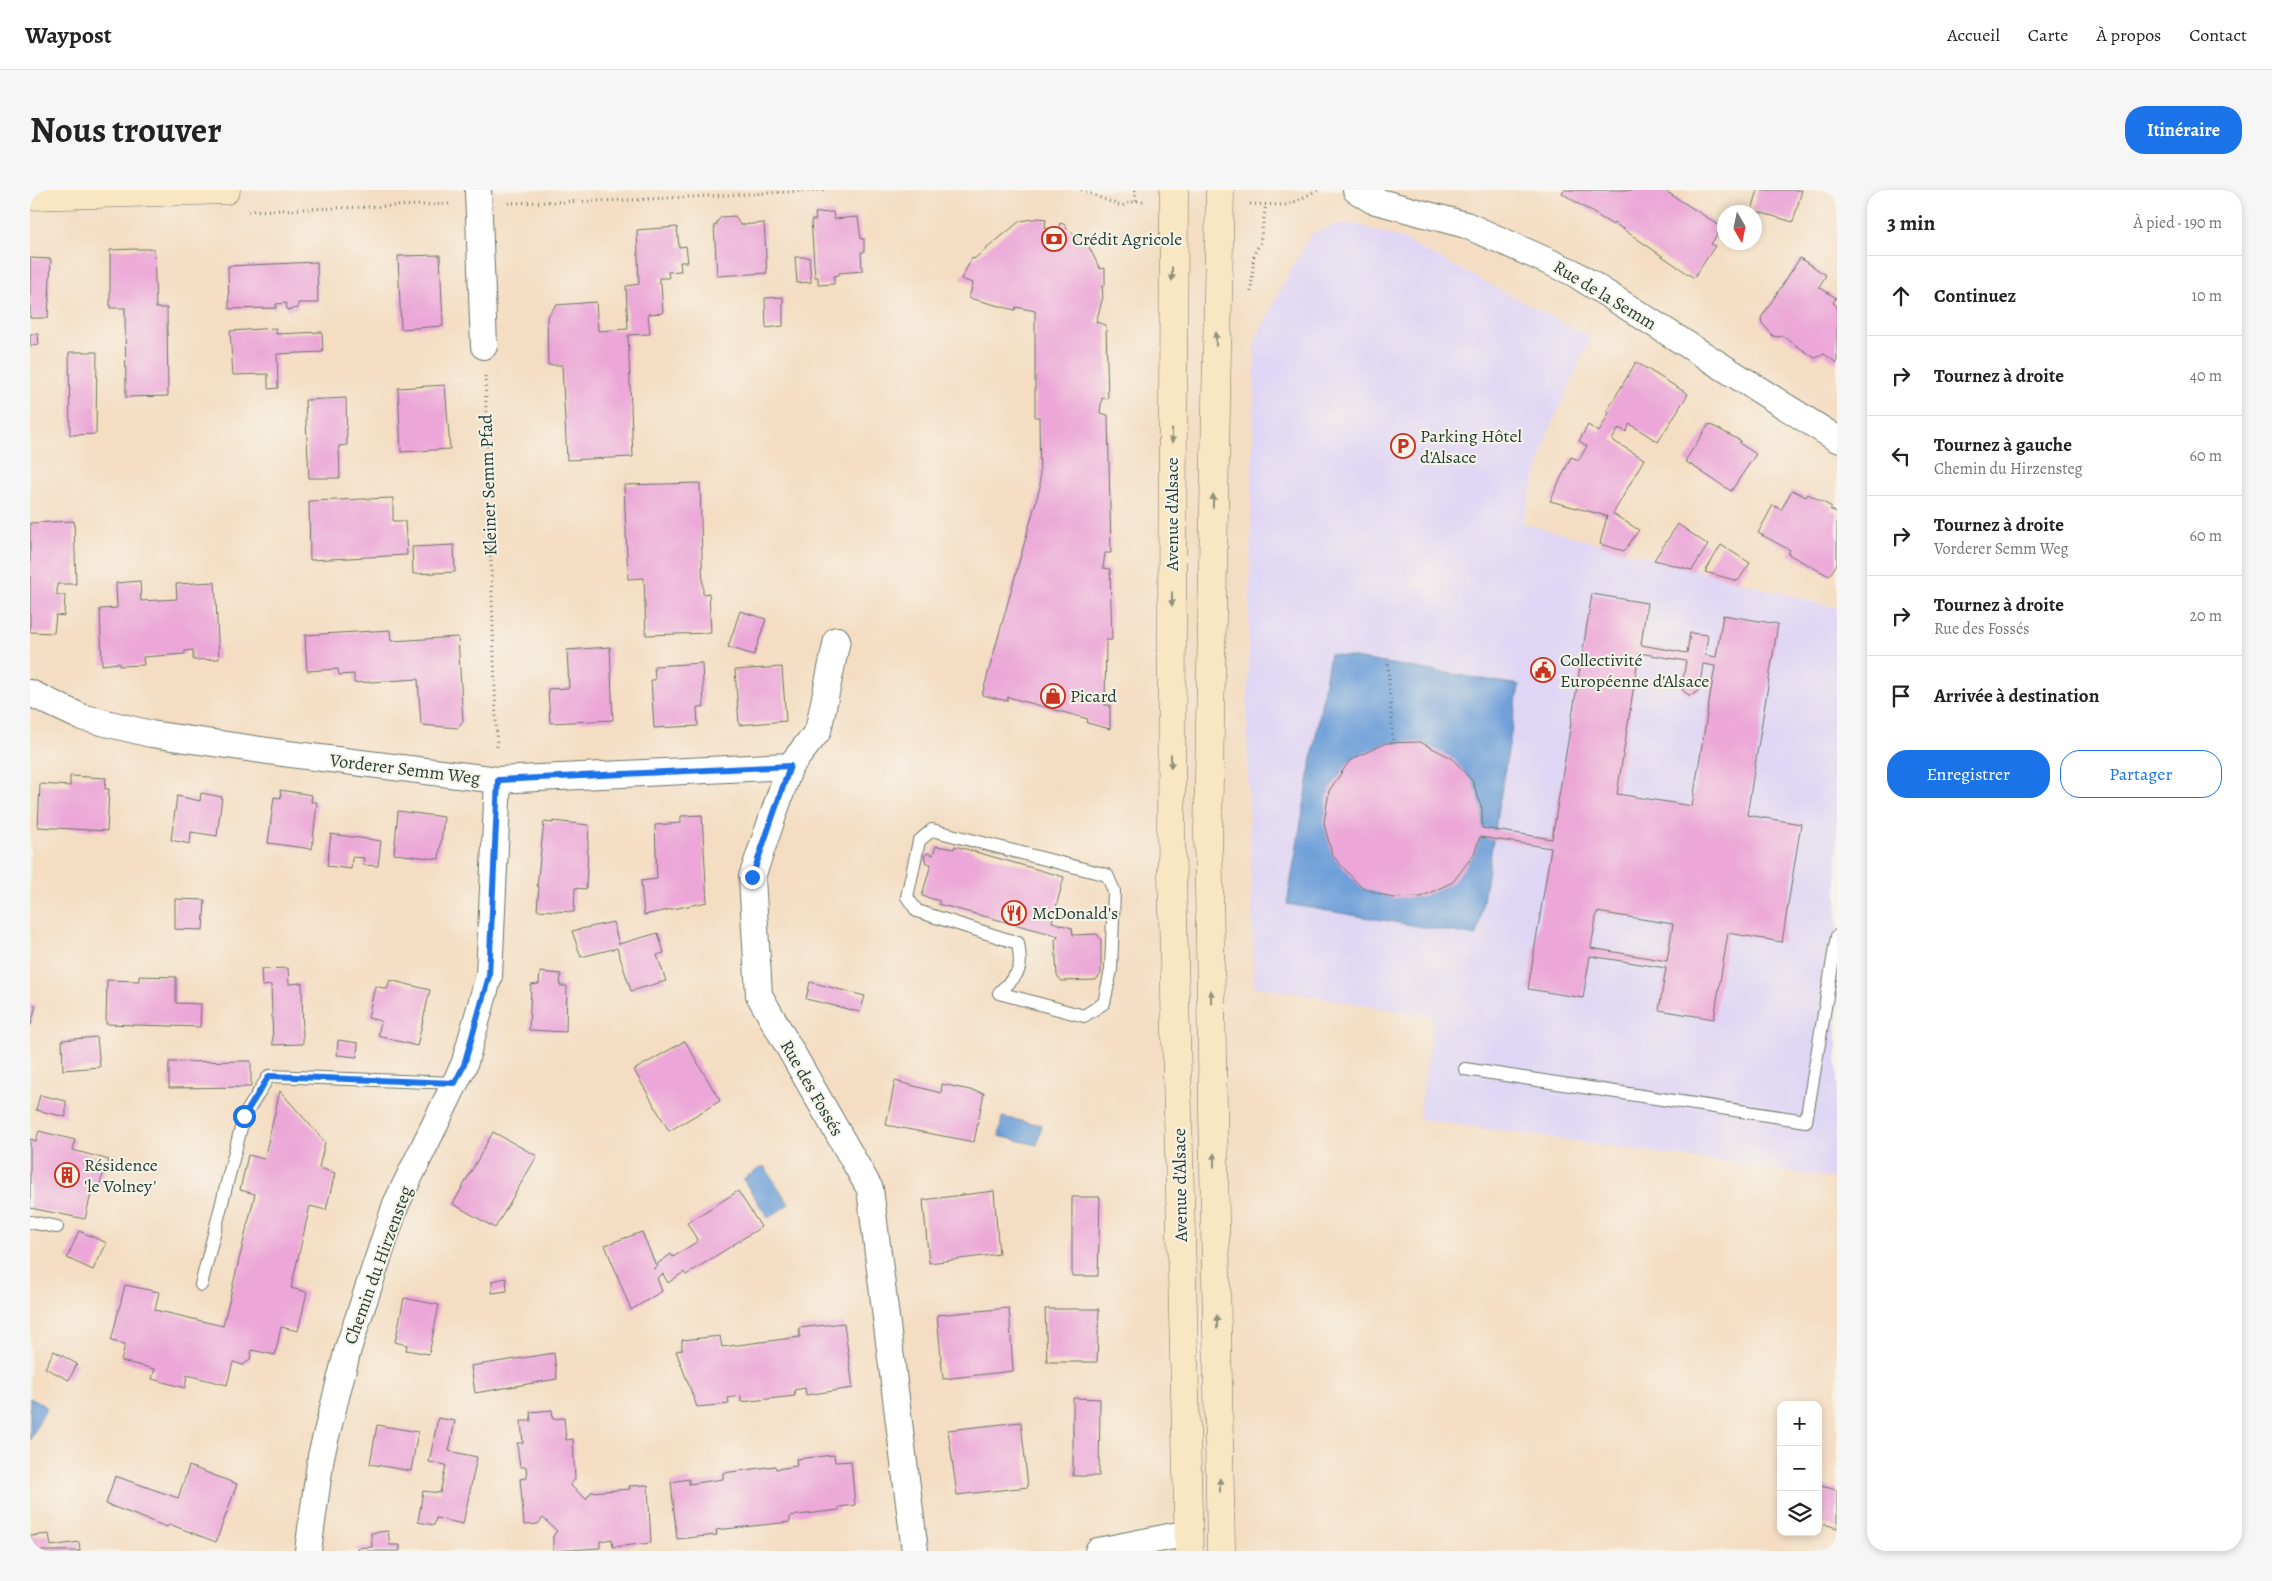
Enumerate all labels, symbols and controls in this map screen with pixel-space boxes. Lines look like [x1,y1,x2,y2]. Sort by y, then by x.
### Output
text: Waypost [25,19,112,51]
text: Accueil [1947,23,2000,47]
text: Carte [2028,23,2068,47]
text: À propos [2096,23,2161,47]
text: Contact [2189,23,2247,47]
text: Nous trouver [30,106,222,154]
button: Itinéraire [2125,106,2242,154]
north arrow [1717,205,1762,250]
text: 3 min [1887,209,1935,237]
text: À pied · 190 m [2134,212,2222,234]
bank icon: Crédit Agricole [1041,226,1067,252]
place label: Crédit Agricole [1072,227,1182,251]
street label: Rue de la Semm [1549,255,1661,335]
one-way arrow [1168,266,1176,282]
icon: ahead [1887,282,1915,310]
text: Continuez [1934,283,2016,309]
text: 10 m [2192,285,2222,307]
one-way arrow [1213,331,1221,347]
icon: right [1887,362,1915,390]
text: Tournez à droite [1934,363,2064,389]
text: 40 m [2190,365,2222,387]
street label: Kleiner Semm Pfad [474,413,502,556]
place label: Parking Hôtel d'Alsace [1420,424,1522,469]
one-way arrow [1168,428,1176,444]
text: Tournez à gauche [1934,432,2072,458]
parking icon: Parking Hôtel d'Alsace [1390,433,1416,459]
icon: left [1887,442,1915,470]
text: 60 m [2190,445,2222,467]
street label: Avenue d'Alsace [1160,457,1184,572]
text: Chemin du Hirzensteg [1934,458,2082,480]
one-way arrow [1209,493,1217,509]
text: Tournez à droite [1934,512,2064,538]
icon: right [1887,522,1915,550]
text: 60 m [2190,525,2222,547]
text: Vorderer Semm Weg [1934,538,2069,560]
one-way arrow [1168,591,1176,607]
text: Tournez à droite [1934,592,2064,618]
icon: right [1887,602,1915,630]
text: 20 m [2189,605,2222,627]
text: Rue des Fossés [1934,618,2030,640]
place label: Collectivité Européenne d'Alsace [1560,648,1709,693]
public building icon: Collectivité Européenne d'Alsace [1530,657,1556,683]
icon: arrive [1887,682,1915,710]
shop icon: Picard [1040,683,1066,709]
text: Arrivée à destination [1934,683,2099,709]
place label: Picard [1070,684,1117,708]
street label: Vorderer Semm Weg [327,748,482,790]
button: Enregistrer [1887,750,2050,798]
button: Partager [2060,750,2222,798]
one-way arrow [1167,753,1175,769]
route end [741,866,764,889]
restaurant icon: McDonald's [1001,900,1027,926]
place label: McDonald's [1032,901,1118,925]
one-way arrow [1207,989,1215,1005]
street label: Rue des Fossés [775,1035,849,1141]
route start [233,1105,256,1128]
street label: Avenue d'Alsace [1167,1128,1193,1243]
one-way arrow [1210,1152,1218,1168]
place label: Résidence 'le Volney' [84,1153,158,1198]
building icon: Résidence 'le Volney' [54,1162,80,1188]
street label: Chemin du Hirzensteg [338,1182,418,1348]
one-way arrow [1213,1314,1221,1330]
map controls [1777,1401,1822,1536]
button: + [1777,1401,1822,1446]
button: − [1777,1446,1822,1491]
one-way arrow [1216,1477,1224,1493]
button: layers [1777,1491,1822,1536]

